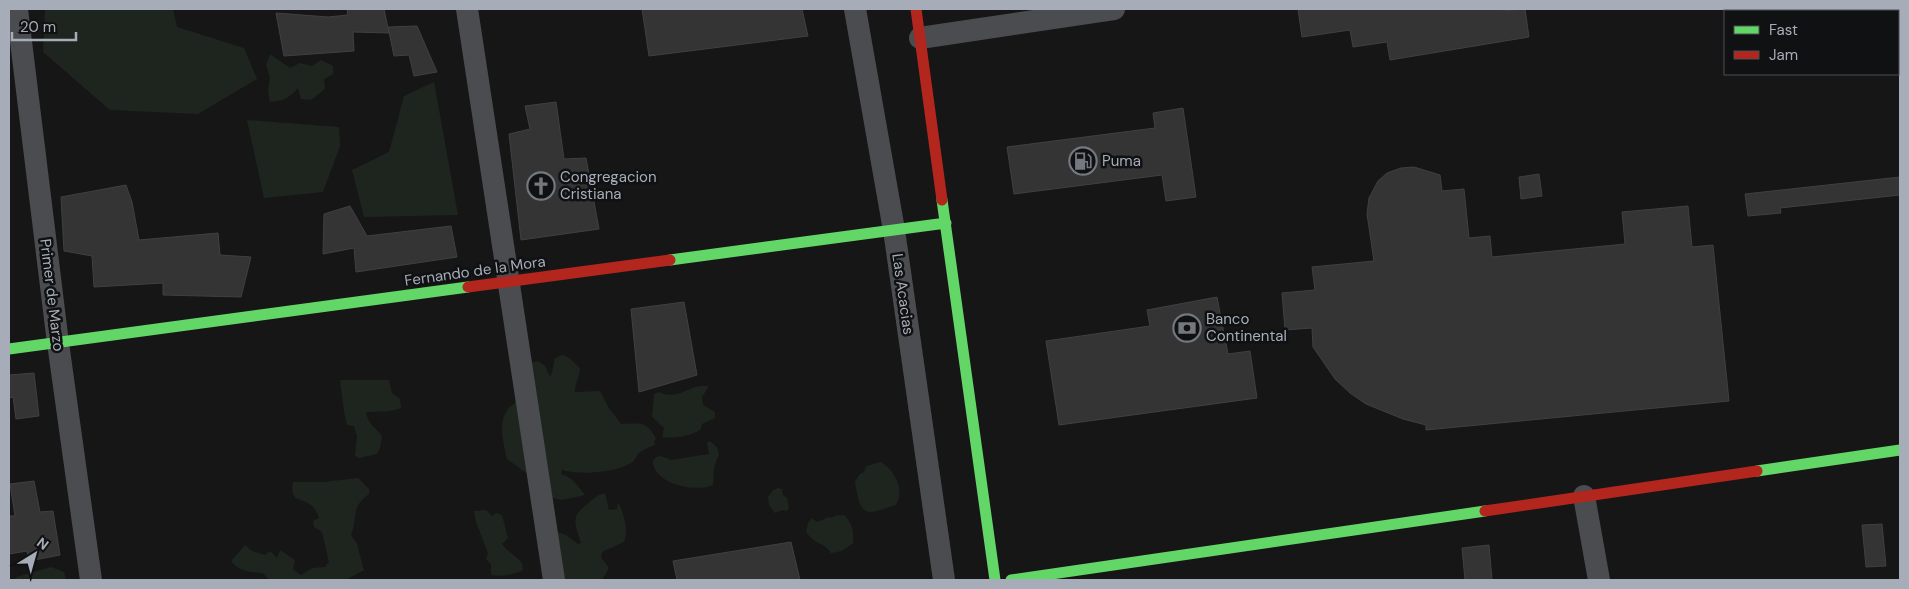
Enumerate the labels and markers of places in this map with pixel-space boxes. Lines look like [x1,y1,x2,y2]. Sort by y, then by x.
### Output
fuel station icon: Puma [1068,146,1098,176]
place label: Puma [1102,151,1141,171]
place label: Congregacion Cristiana [560,167,657,204]
church icon: Congregacion Cristiana [526,171,556,201]
place label: Banco Continental [1206,309,1287,346]
bank icon: Banco Continental [1172,313,1202,343]

